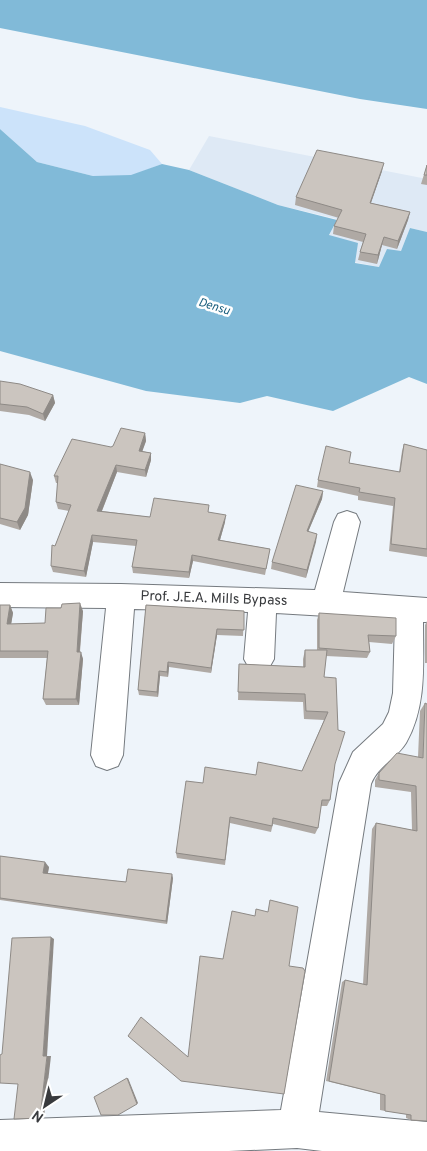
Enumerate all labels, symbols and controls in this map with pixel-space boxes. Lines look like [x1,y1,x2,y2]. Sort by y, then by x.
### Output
water label: Densu [196,295,232,320]
street label: Prof. J.E.A. Mills Bypass [140,588,288,610]
north arrow [20,1081,70,1131]
text: N [29,1106,47,1125]

